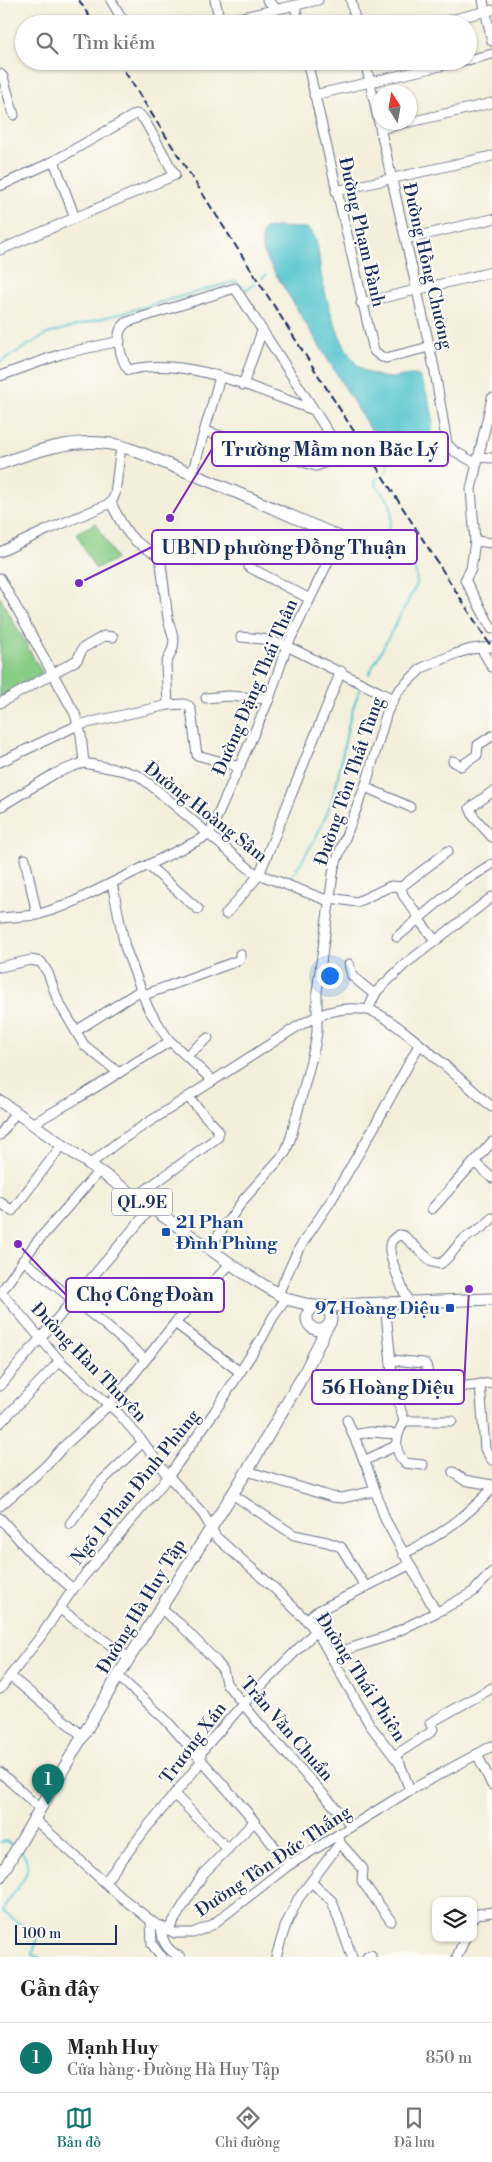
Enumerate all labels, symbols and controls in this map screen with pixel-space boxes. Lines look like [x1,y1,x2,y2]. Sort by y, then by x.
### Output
search box [15,15,477,70]
icon: search [33,29,61,57]
text: Tìm kiếm [73,31,156,55]
north arrow [372,85,417,130]
street label: Đường Phạm Bành [333,155,390,309]
street label: Đường Hồng Chương [397,181,458,352]
callout: Trường Mầm non Băc Lý [212,432,448,466]
text: Trường Mầm non Băc Lý [222,438,439,462]
callout: UBND phường Đồng Thuận [152,530,417,564]
text: UBND phường Đồng Thuận [162,536,407,560]
street label: Đường Đặng Thái Thân [208,595,303,779]
street label: Đường Tôn Thất Tùng [310,693,389,869]
street label: Đường Hoàng Sâm [139,757,272,868]
your location [317,963,343,989]
road number: QL.9E [112,1188,172,1216]
place label: 21 Phan Đình Phùng [175,1211,278,1255]
marker: 21 Phan Đình Phùng [160,1226,172,1238]
callout: Chợ Công Đoàn [66,1278,224,1312]
text: Chợ Công Đoàn [76,1283,214,1307]
place label: 97 Hoàng Diệu [315,1297,440,1320]
street label: Đường Hàn Thuyên [26,1298,152,1427]
marker: 97 Hoàng Diệu [444,1302,456,1314]
callout: 56 Hoàng Diệu [312,1370,464,1404]
text: 56 Hoàng Diệu [322,1376,455,1400]
street label: Ngõ 1 Phan Đình Phùng [66,1405,205,1570]
street label: Đường Hà Huy Tập [92,1534,191,1678]
street label: Đường Thái Phiên [310,1609,411,1746]
street label: Trần Văn Chuẩn [235,1672,339,1787]
street label: Trương Xán [155,1698,232,1789]
pin: 1 [32,1764,64,1805]
street label: Đường Tôn Đức Thắng [191,1800,356,1922]
map controls [432,1897,477,1942]
button: layers [432,1897,477,1942]
scale bar [15,1922,118,1945]
text: 100 m [22,1925,61,1943]
text: Gần đây [20,1977,99,2003]
text: Mạnh Huy [67,2036,158,2060]
text: 1 [32,2048,40,2068]
text: 850 m [425,2048,472,2068]
text: Cửa hàng · Đường Hà Huy Tập [67,2060,280,2080]
tab: Bản đồ [57,2104,101,2152]
tab: Chỉ đường [215,2104,280,2152]
tab: Đã lưu [394,2104,435,2152]

